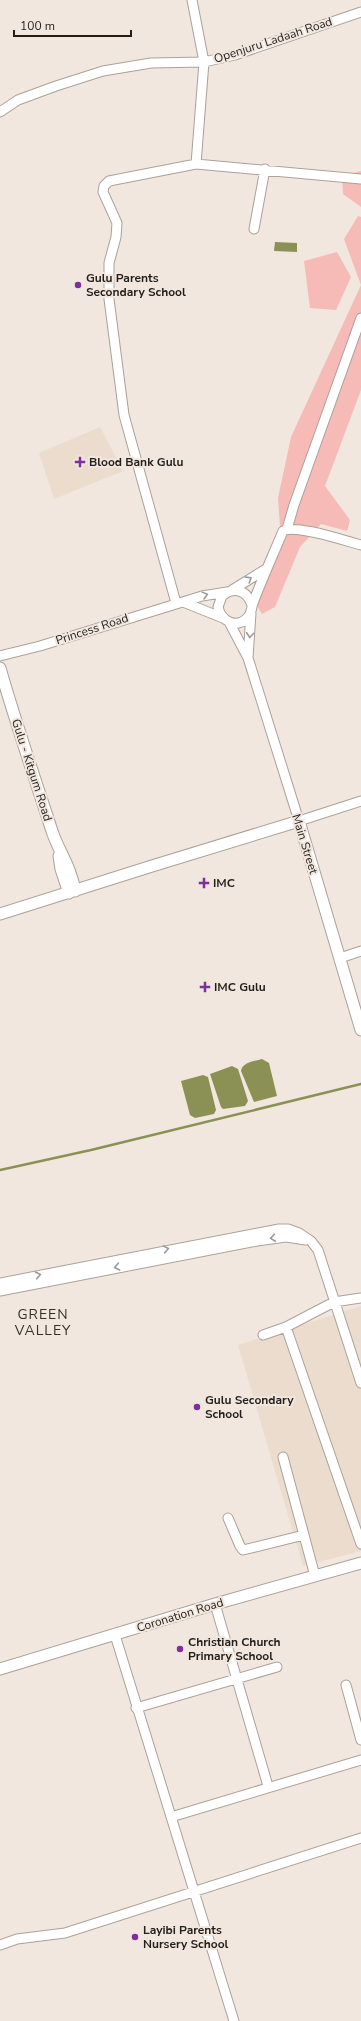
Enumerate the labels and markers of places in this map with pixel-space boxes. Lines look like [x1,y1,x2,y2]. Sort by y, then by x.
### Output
place label: Gulu Parents Secondary School [86,270,186,300]
marker: Gulu Parents Secondary School [73,280,83,290]
place label: Blood Bank Gulu [89,454,183,470]
marker: Blood Bank Gulu [74,456,86,468]
place label: IMC [213,875,235,891]
marker: IMC [198,877,210,889]
place label: IMC Gulu [214,979,266,995]
marker: IMC Gulu [199,981,211,993]
place label: Gulu Secondary School [205,1392,294,1422]
marker: Gulu Secondary School [192,1402,202,1412]
place label: Christian Church Primary School [188,1634,281,1664]
marker: Christian Church Primary School [175,1644,185,1654]
place label: Layibi Parents Nursery School [143,1922,229,1952]
marker: Layibi Parents Nursery School [130,1932,140,1942]

